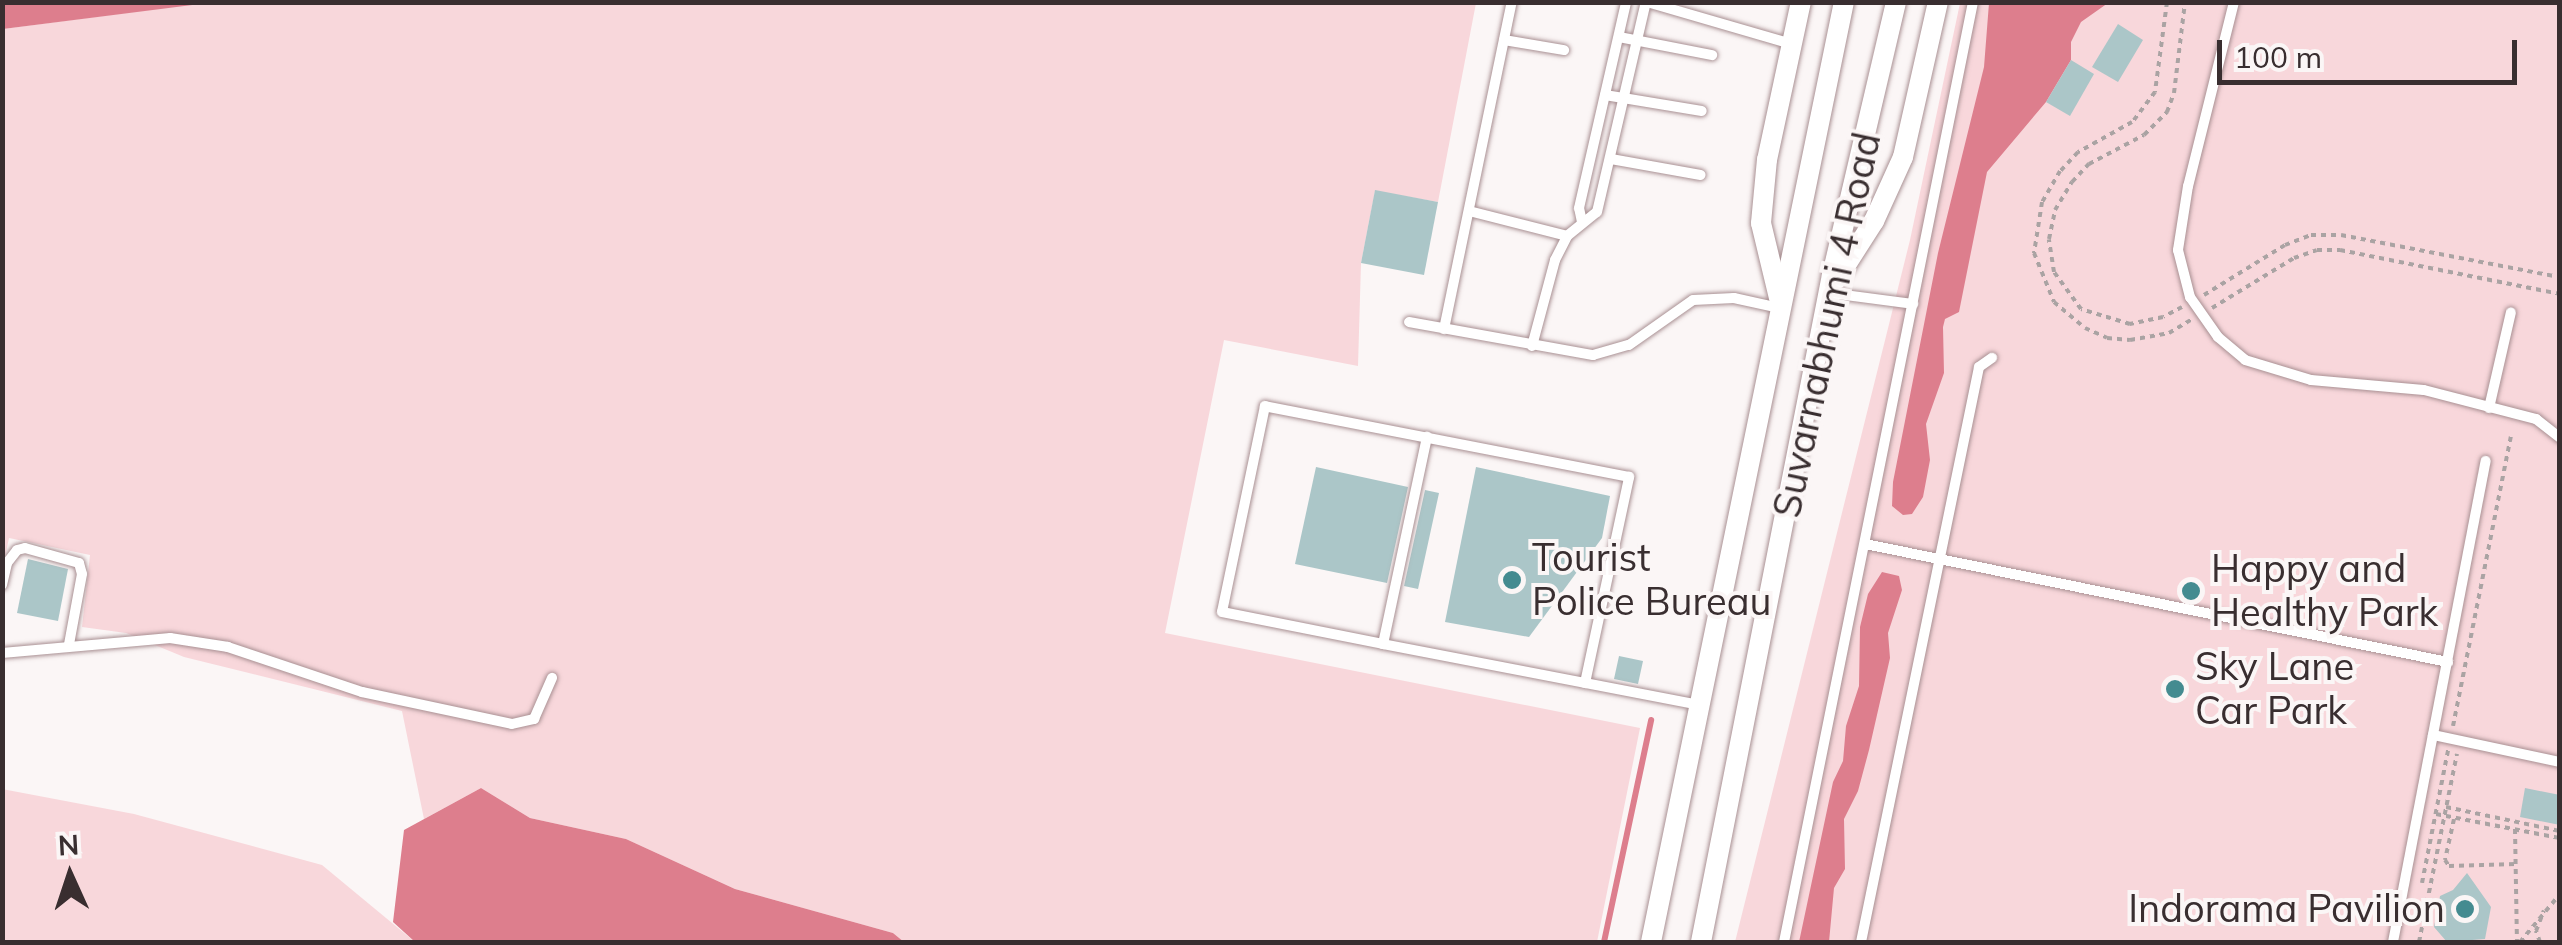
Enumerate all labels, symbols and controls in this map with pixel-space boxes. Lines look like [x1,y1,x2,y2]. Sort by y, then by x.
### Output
scale bar [2222,20,2522,82]
text: 100 m [2234,38,2322,76]
street label: Suvarnabhumi 4 Road [1764,128,1890,522]
place label: Tourist Police Bureau [1532,535,1771,624]
place label: Happy and Healthy Park [2211,546,2438,636]
marker: Tourist Police Bureau [1501,569,1523,591]
marker: Happy and Healthy Park [2180,580,2202,602]
place label: Sky Lane Car Park [2195,644,2354,734]
marker: Sky Lane Car Park [2164,678,2186,700]
north arrow [20,825,120,925]
text: N [57,827,80,863]
place label: Indorama Pavilion [2128,886,2445,932]
marker: Indorama Pavilion [2454,898,2476,920]

